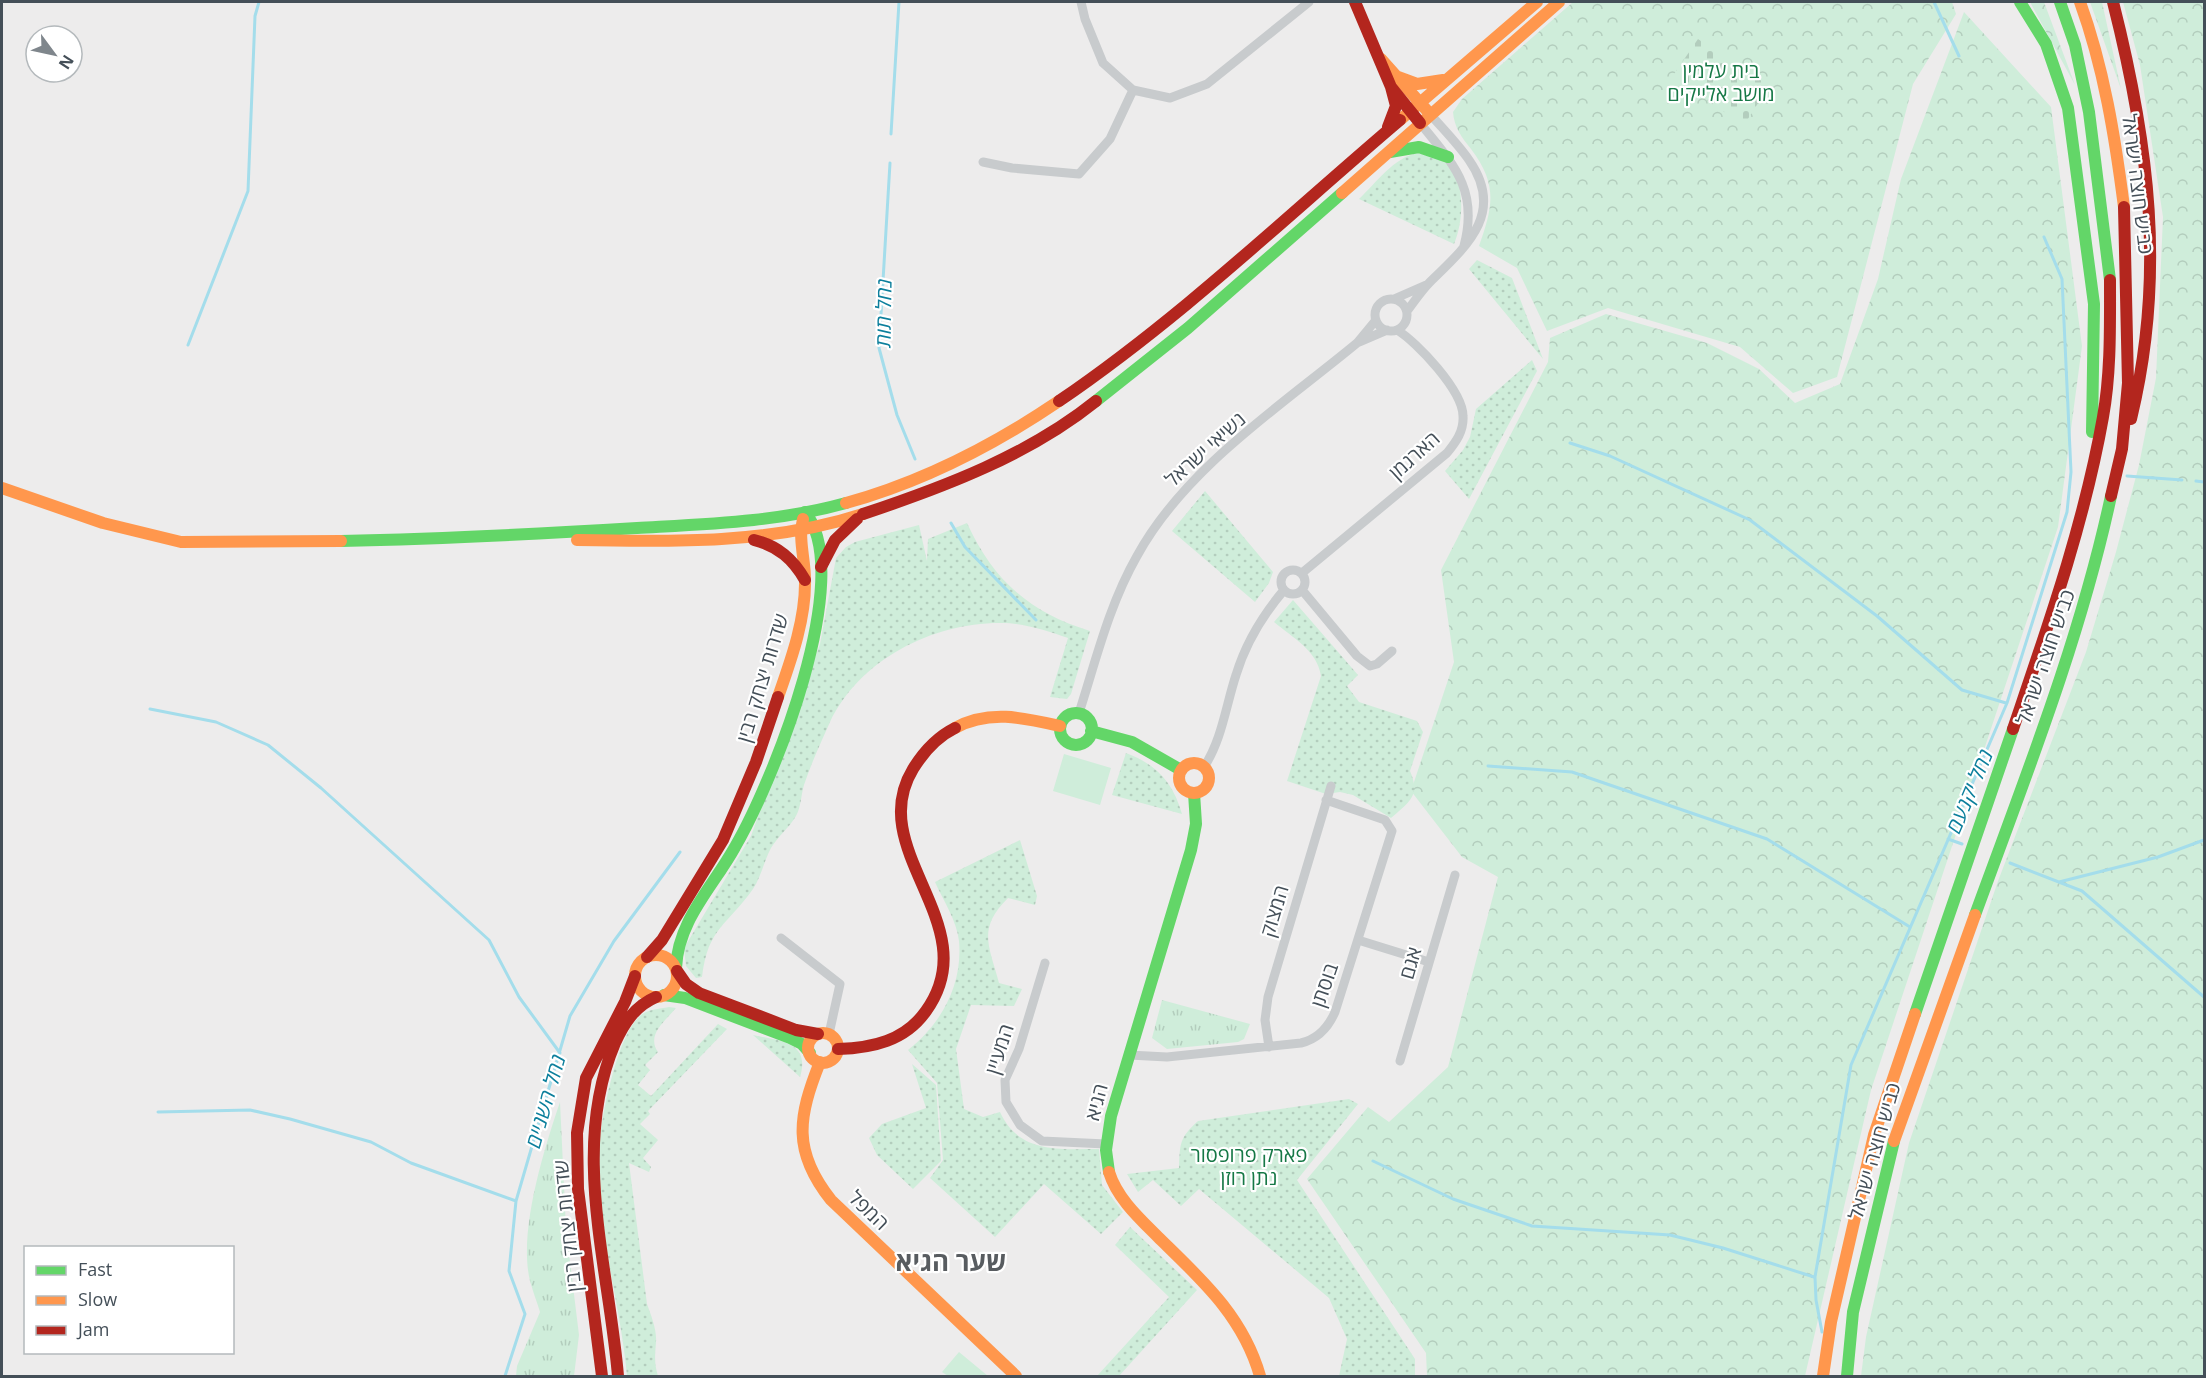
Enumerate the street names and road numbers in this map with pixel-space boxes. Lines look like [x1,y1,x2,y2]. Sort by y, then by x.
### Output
street label: כביש חוצה ישראל [2116,112,2160,256]
street label: נשיאי ישראל [1159,406,1251,492]
street label: הארגמן [1383,425,1445,485]
street label: כביש חוצה ישראל [2009,586,2081,728]
street label: שדרות יצחק רבין [730,610,794,746]
street label: המצוק [1253,882,1295,940]
street label: אגם [1393,944,1427,982]
street label: בוסתן [1304,959,1344,1011]
street label: המעיין [978,1020,1020,1078]
street label: כביש חוצה ישראל [1842,1079,1906,1223]
street label: הגיא [1078,1081,1114,1123]
street label: שדרות יצחק רבין [547,1158,587,1294]
street label: המפל [843,1184,895,1236]

